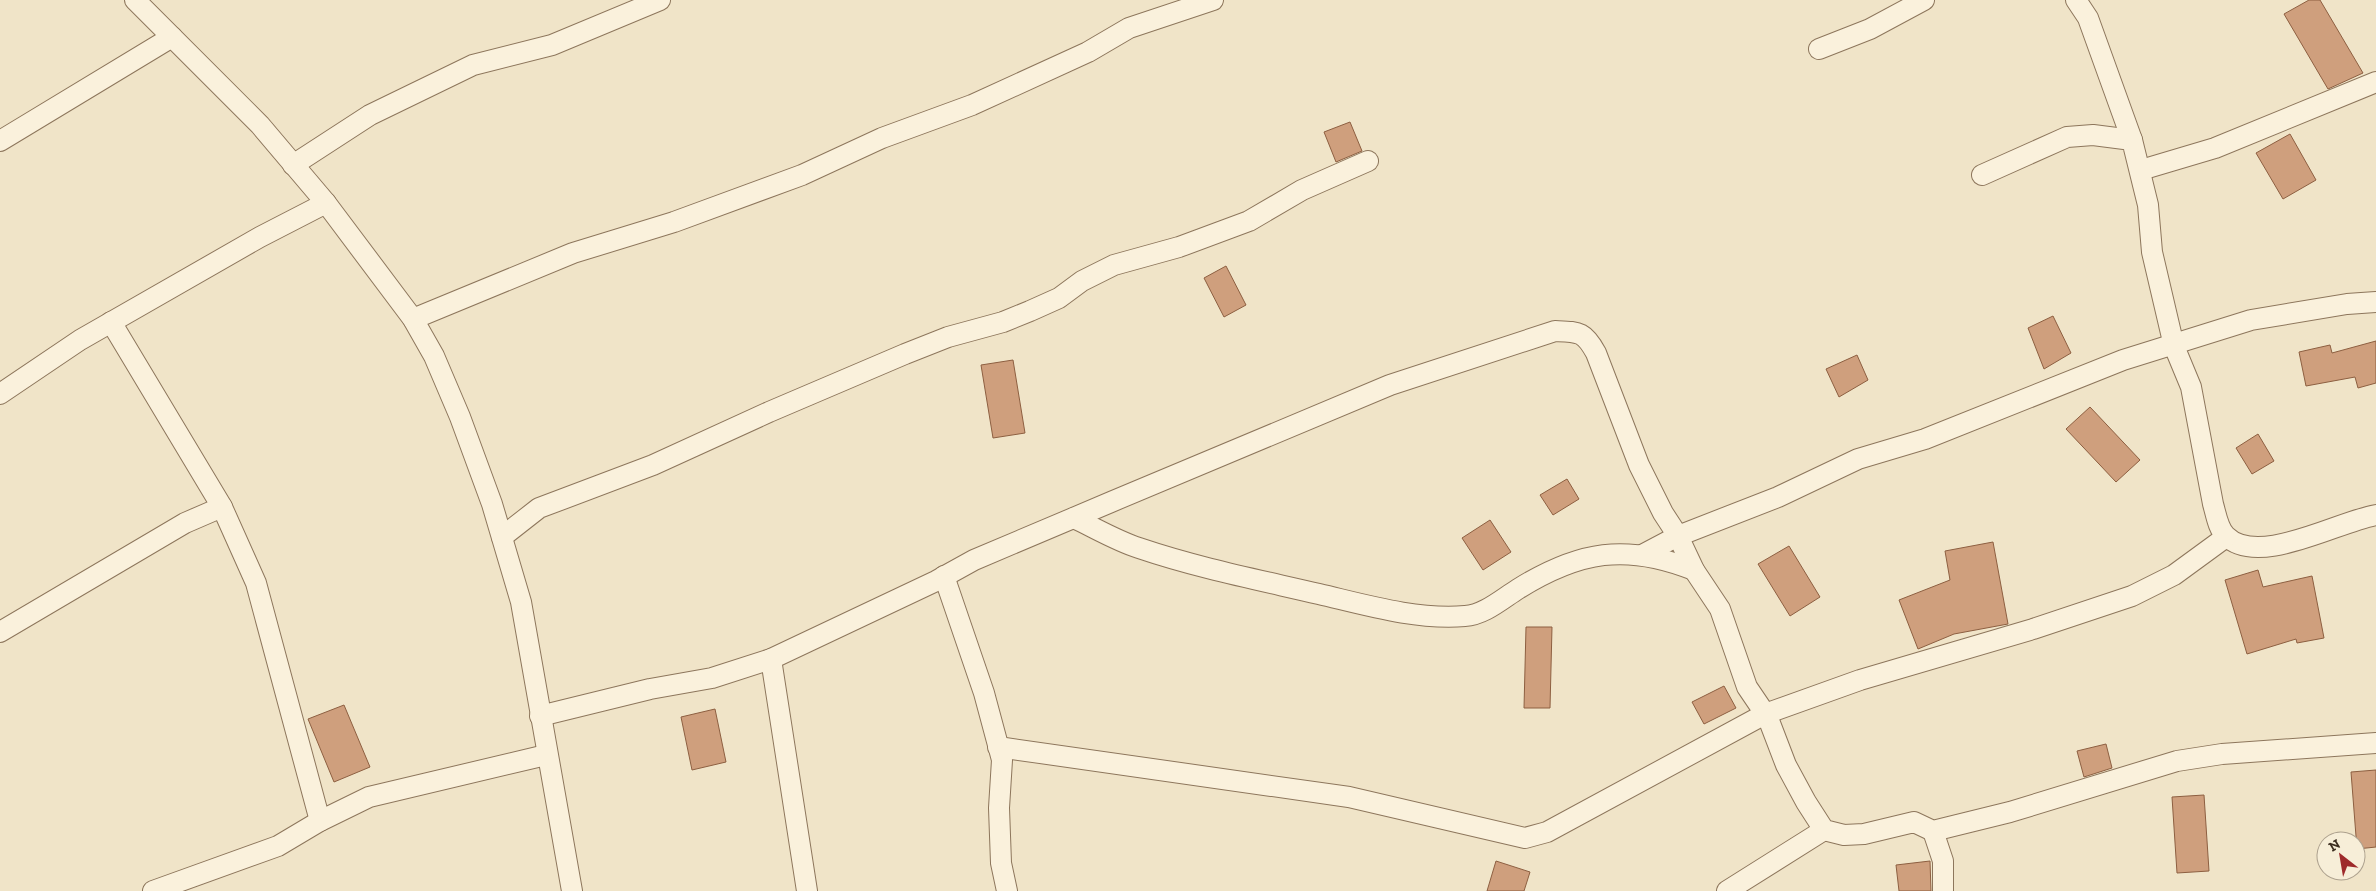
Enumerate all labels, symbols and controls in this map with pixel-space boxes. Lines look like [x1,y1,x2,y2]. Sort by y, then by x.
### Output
north arrow [2316,831,2366,881]
text: N [2326,835,2344,855]

